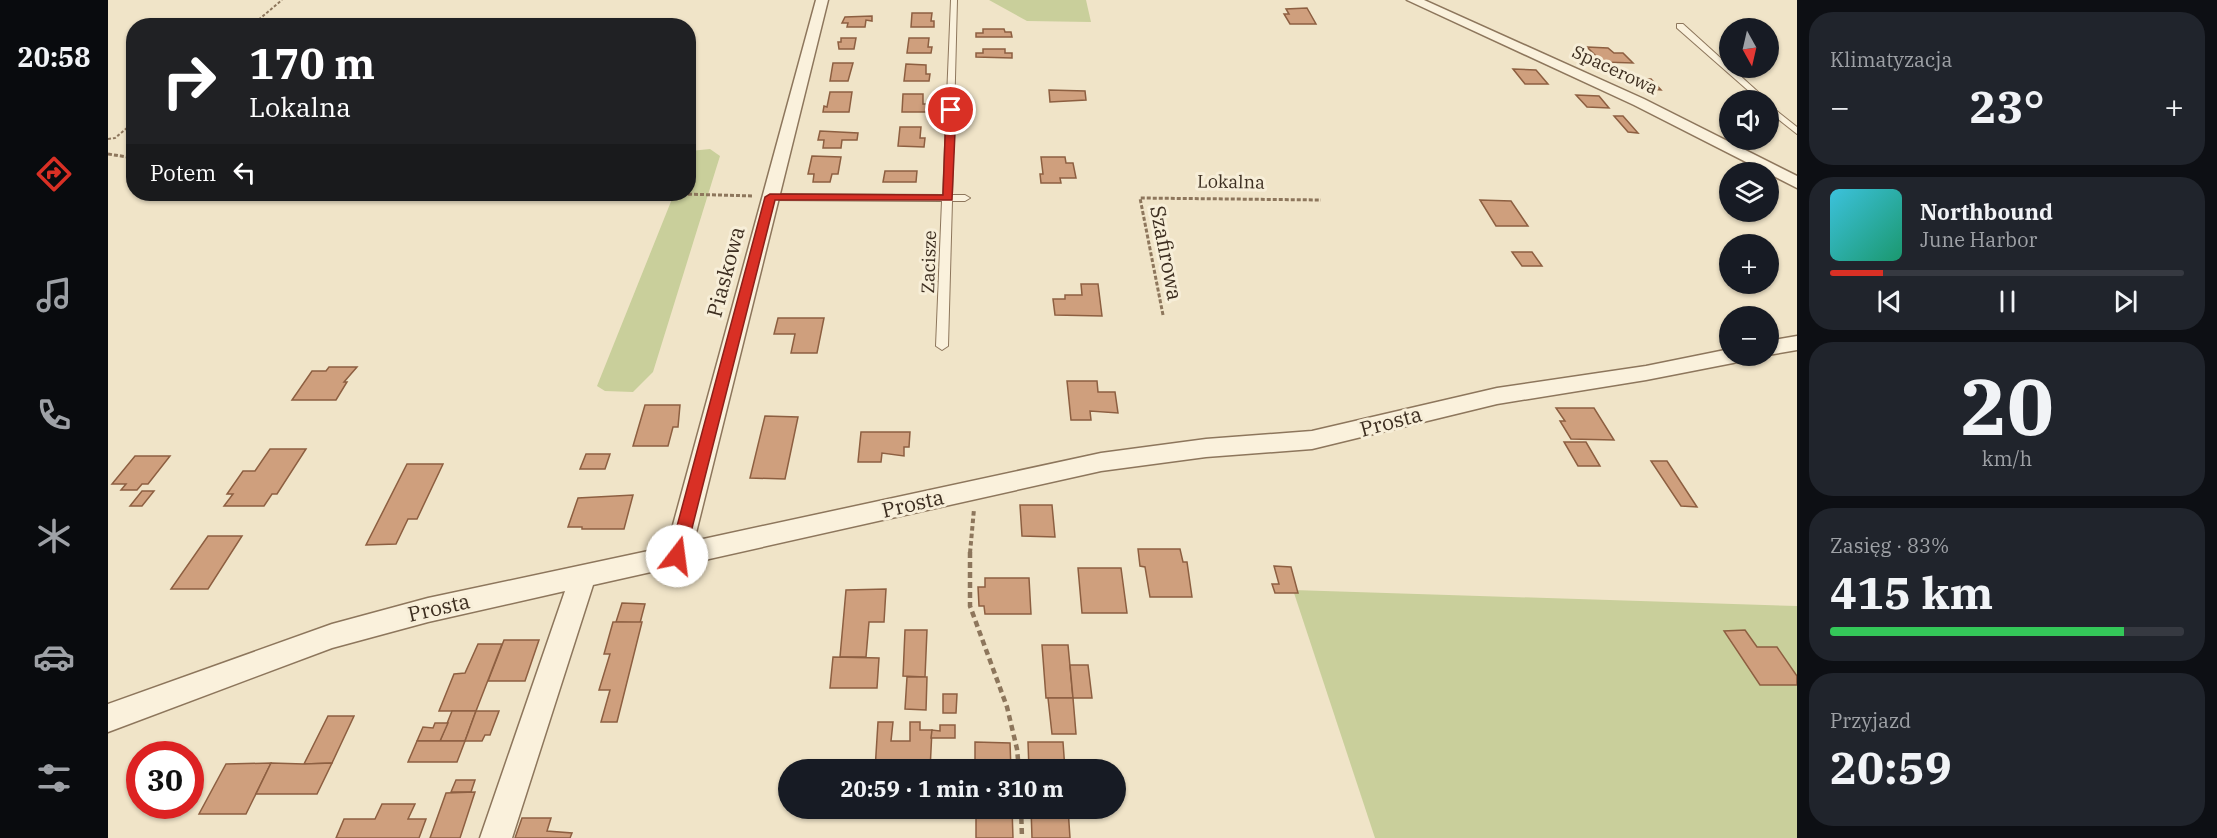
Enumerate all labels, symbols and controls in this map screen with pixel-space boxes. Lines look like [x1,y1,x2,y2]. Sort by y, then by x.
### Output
north arrow [1719,18,1779,78]
map controls [1719,18,1779,366]
text: 170 m [249,36,375,91]
text: 20:58 [18,39,90,74]
street label: Spacerowa [1569,40,1662,99]
icon: right [150,42,228,120]
text: Klimatyzacja [1830,46,1952,73]
text: 23° [1969,77,2045,135]
pin [925,84,976,135]
text: − [1830,85,1850,128]
text: + [2164,85,2184,128]
text: Lokalna [249,89,351,124]
button: sound [1719,90,1779,150]
icon: arrive [934,93,967,126]
icon: directions [33,153,75,195]
icon: left [228,156,261,189]
text: Potem [150,158,216,187]
button: layers [1719,162,1779,222]
street label: Lokalna [1197,169,1265,194]
text: Northbound [1920,197,2053,226]
street label: Szafirowa [1144,203,1190,303]
street label: Piaskowa [700,223,751,320]
text: June Harbor [1920,226,2037,253]
street label: Zacisze [916,230,941,294]
button: + [1719,234,1779,294]
icon: music [33,274,75,316]
icon: previous [1873,285,1906,318]
icon: pause [1991,285,2024,318]
icon: next [2109,285,2142,318]
button: − [1719,306,1779,366]
text: 20 [1960,355,2054,456]
icon: phone [33,394,75,436]
street label: Prosta [1357,399,1425,443]
text: km/h [1982,445,2032,472]
street label: Prosta [879,482,947,524]
icon: climate [33,515,75,557]
position arrow [645,524,709,588]
text: Zasięg · 83% [1830,532,1949,559]
text: 415 km [1830,563,1993,621]
street label: Prosta [405,586,473,628]
icon: car [33,636,75,678]
text: Przyjazd [1830,707,1911,734]
text: 20:59 [1830,738,1952,796]
speed limit sign: 30 [126,741,204,819]
icon: filters [33,757,75,799]
text: 20:59 · 1 min · 310 m [840,774,1064,803]

